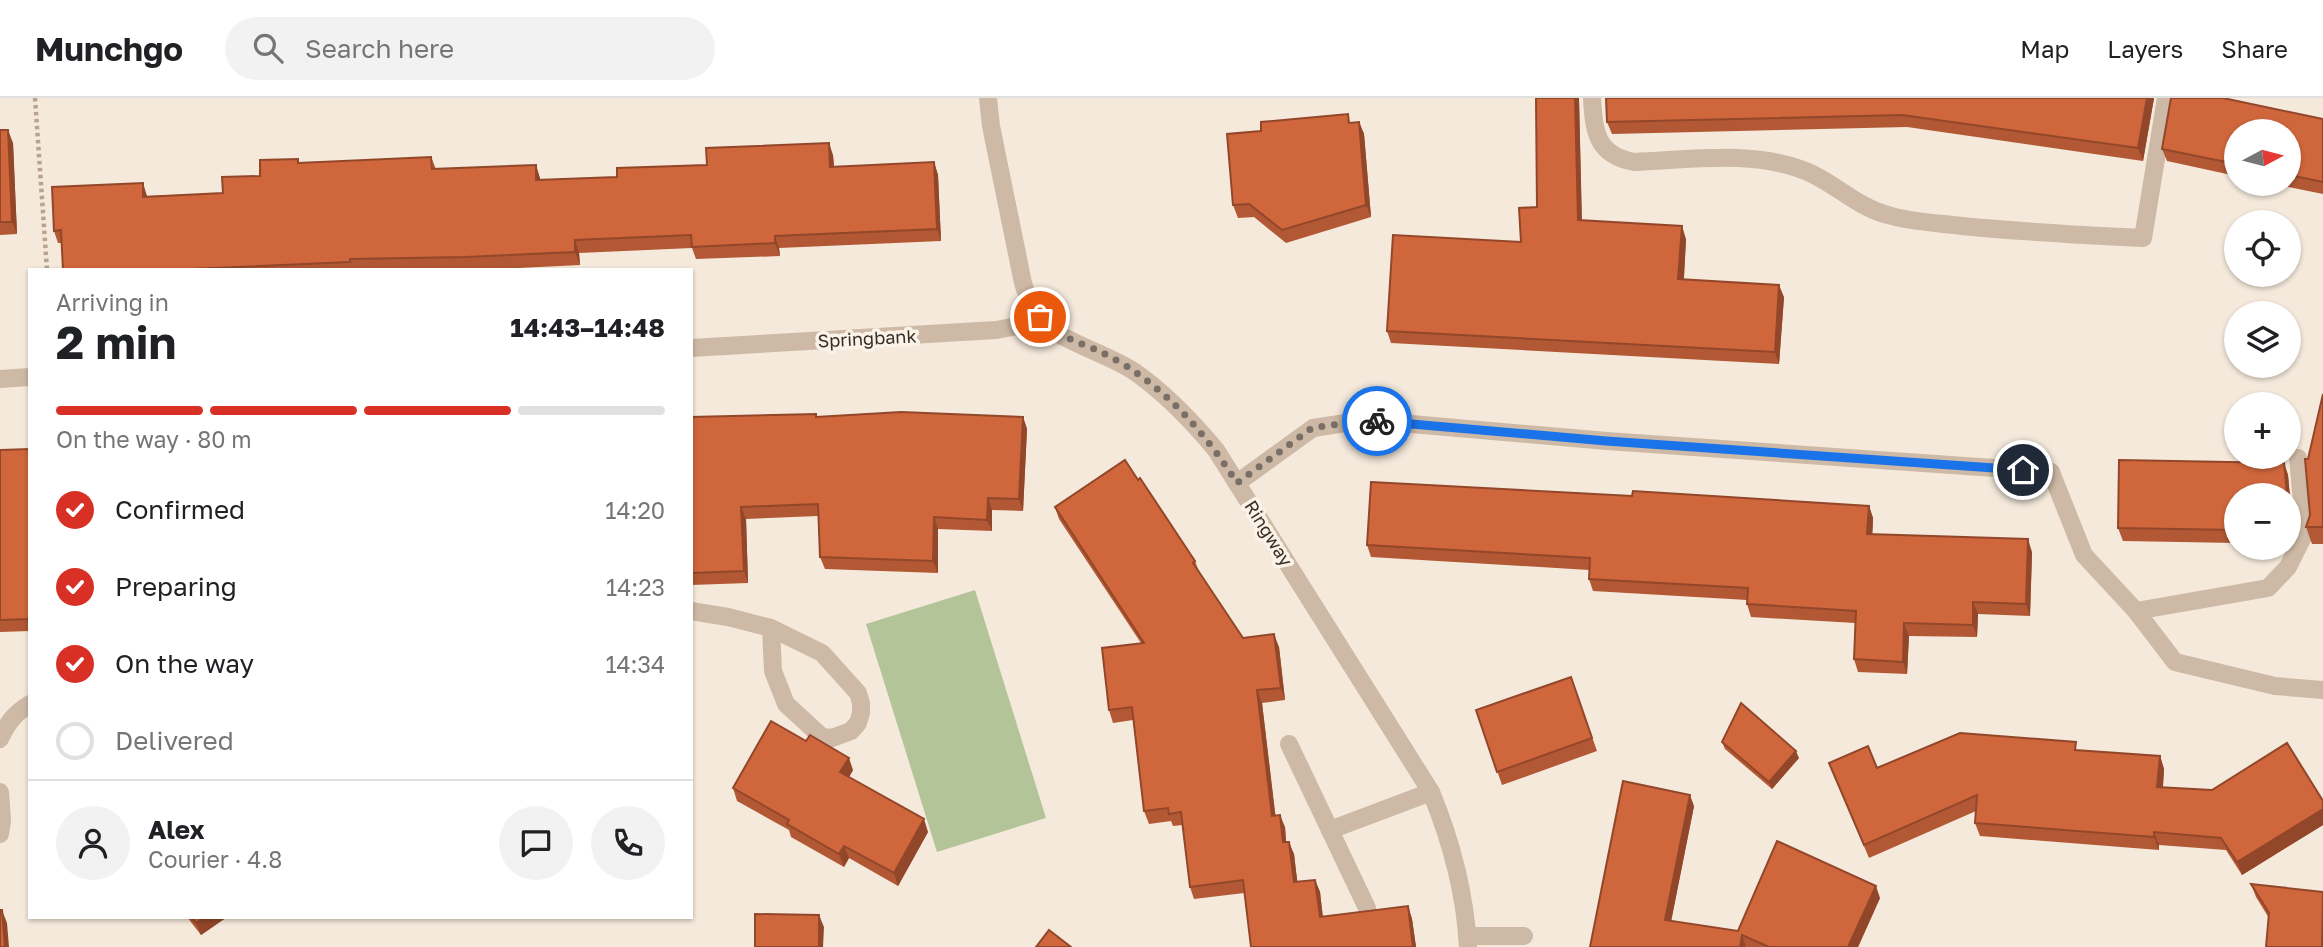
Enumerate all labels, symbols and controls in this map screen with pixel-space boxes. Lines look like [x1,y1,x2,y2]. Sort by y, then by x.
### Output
search box [225,17,715,80]
text: Munchgo [35,29,183,68]
icon: search [249,29,287,67]
text: Search here [305,33,454,64]
text: Map [2020,34,2069,63]
text: Layers [2107,34,2183,63]
text: Share [2221,34,2288,63]
north arrow [2224,119,2301,196]
map controls [2224,119,2301,560]
button: locate [2224,210,2301,287]
pin [1010,287,1070,347]
text: Arriving in [56,288,169,316]
icon: bag [1021,298,1059,336]
button: layers [2224,301,2301,378]
text: 14:43–14:48 [510,312,665,343]
text: 2 min [56,314,176,369]
street label: Springbank [817,324,917,352]
courier [1342,386,1412,456]
button: + [2224,392,2301,469]
icon: bike [1358,402,1396,440]
text: On the way · 80 m [56,425,252,453]
pin [1993,440,2053,500]
icon: home [2004,451,2042,489]
button: − [2224,483,2301,560]
icon: check [56,491,94,529]
text: Confirmed [115,494,245,525]
text: 14:20 [605,496,665,524]
street label: Ringway [1240,496,1298,570]
icon: check [56,568,94,606]
text: Preparing [115,571,237,602]
text: 14:23 [606,573,665,601]
icon: check [56,645,94,683]
text: On the way [115,648,254,679]
text: 14:34 [605,650,665,678]
text: Delivered [115,725,234,756]
button: person [56,806,130,880]
button: chat [499,806,573,880]
button: phone [591,806,665,880]
text: Alex [148,814,205,845]
text: Courier · 4.8 [148,845,282,873]

